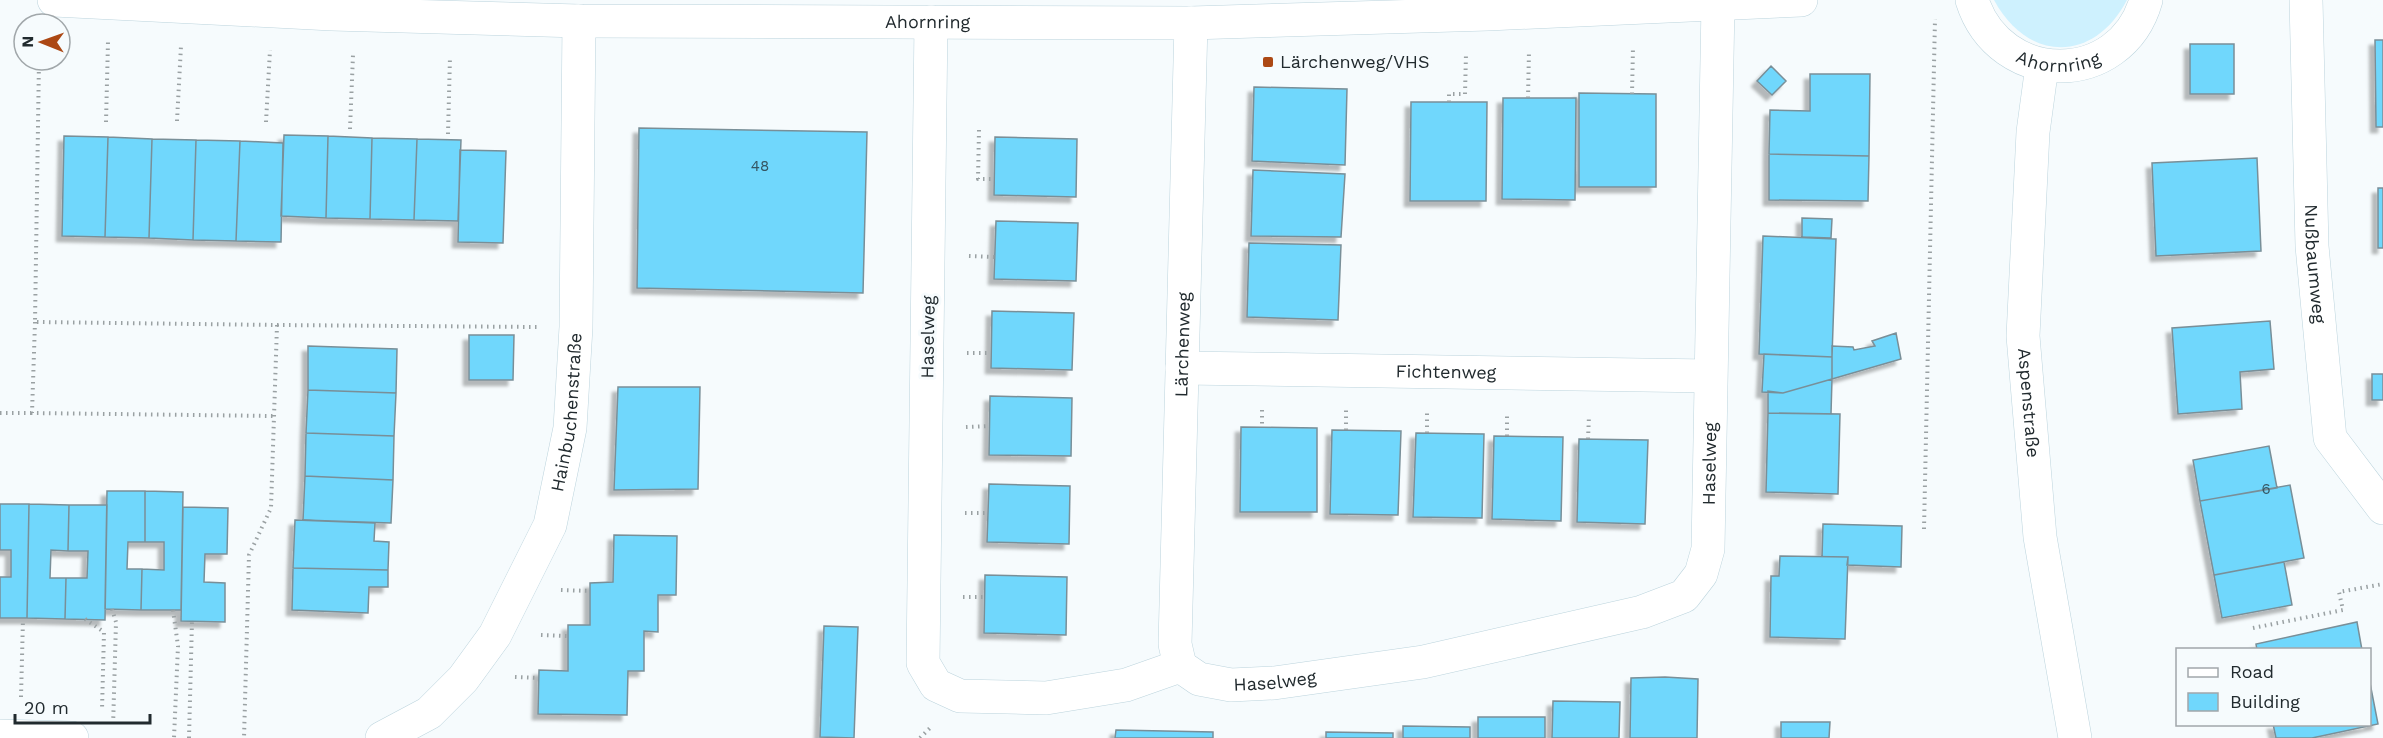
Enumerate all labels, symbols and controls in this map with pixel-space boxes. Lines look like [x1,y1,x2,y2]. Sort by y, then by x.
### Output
street label: Ahornring [885,11,971,32]
north arrow [12,12,72,72]
text: N [18,36,37,48]
street label: Ahornring [2013,46,2104,76]
place label: Lärchenweg/VHS [1280,51,1430,72]
marker: Lärchenweg/VHS [1261,55,1275,69]
house number: 48 [751,157,769,175]
street label: Nußbaumweg [2301,204,2330,325]
street label: Lärchenweg [1170,291,1194,398]
street label: Haselweg [916,295,939,379]
street label: Hainbuchenstraße [546,332,586,494]
street label: Aspenstraße [2014,347,2044,459]
street label: Fichtenweg [1396,360,1497,383]
street label: Haselweg [1698,422,1720,506]
house number: 6 [2261,480,2271,498]
legend [2176,648,2371,726]
text: Road [2230,661,2274,682]
street label: Haselweg [1233,666,1318,695]
scale bar [15,687,150,725]
text: Building [2230,691,2300,712]
text: 20 m [24,697,69,718]

